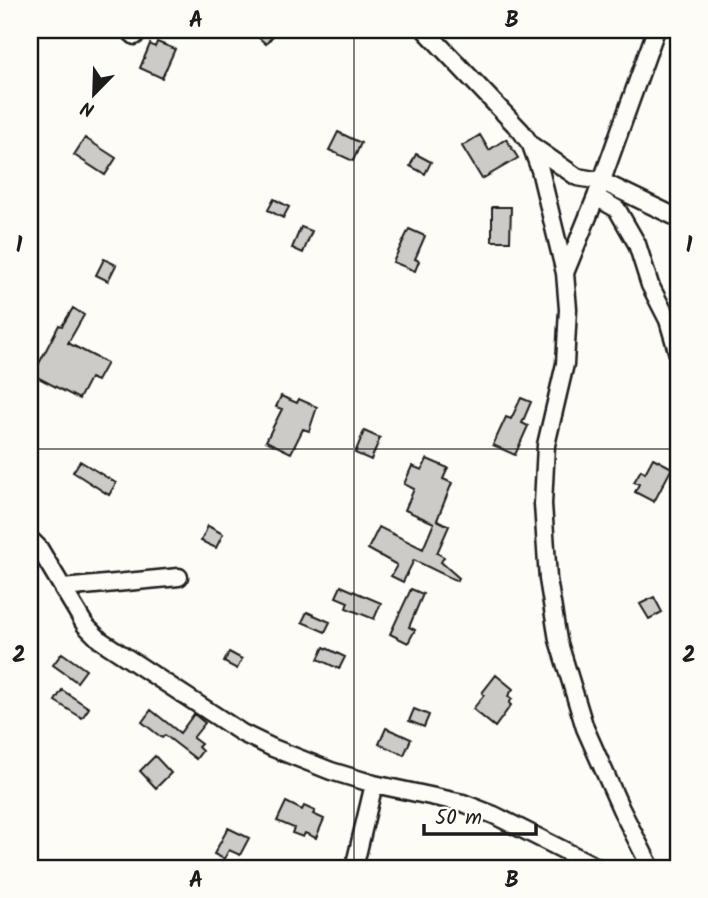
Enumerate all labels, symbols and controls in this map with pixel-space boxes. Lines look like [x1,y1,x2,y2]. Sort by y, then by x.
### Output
text: A [189,3,203,39]
text: B [505,3,519,39]
north arrow [60,60,130,130]
text: N [77,92,100,124]
text: 1 [16,228,23,264]
text: 1 [686,228,693,264]
text: 2 [12,638,26,674]
text: 2 [682,638,696,674]
scale bar [424,793,536,837]
text: 50 m [435,802,482,835]
text: A [189,863,203,898]
text: B [505,863,519,898]

